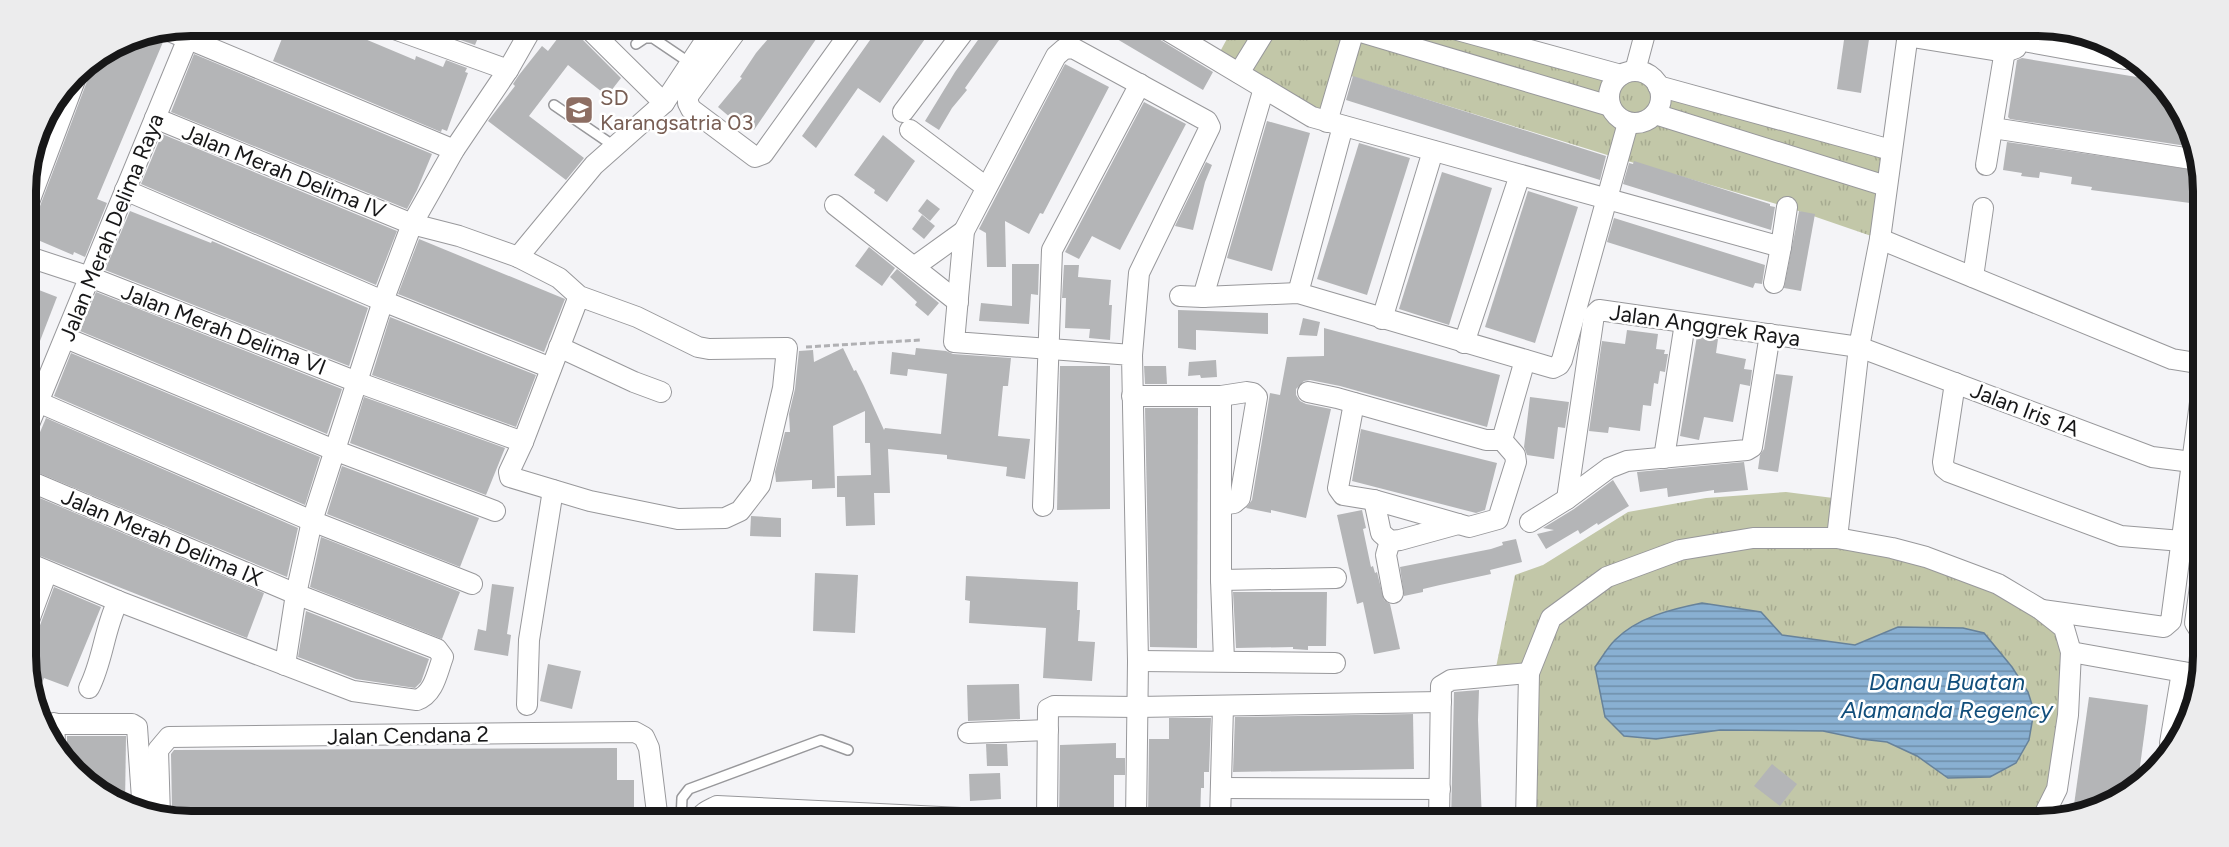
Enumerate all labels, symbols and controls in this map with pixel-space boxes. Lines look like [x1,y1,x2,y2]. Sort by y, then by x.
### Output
place label: SD Karangsatria 03 [600,84,753,136]
school or university icon: SD Karangsatria 03 [563,94,595,126]
street label: Jalan Merah Delima Raya [53,109,170,345]
street label: Jalan Merah Delima IV [178,118,390,225]
street label: Jalan Merah Delima VI [118,278,330,381]
street label: Jalan Anggrek Raya [1608,299,1802,352]
street label: Jalan Iris 1A [1967,376,2083,443]
street label: Jalan Merah Delima IX [57,483,267,592]
water label: Danau Buatan Alamanda Regency [1840,667,2054,724]
street label: Jalan Cendana 2 [327,721,489,750]

